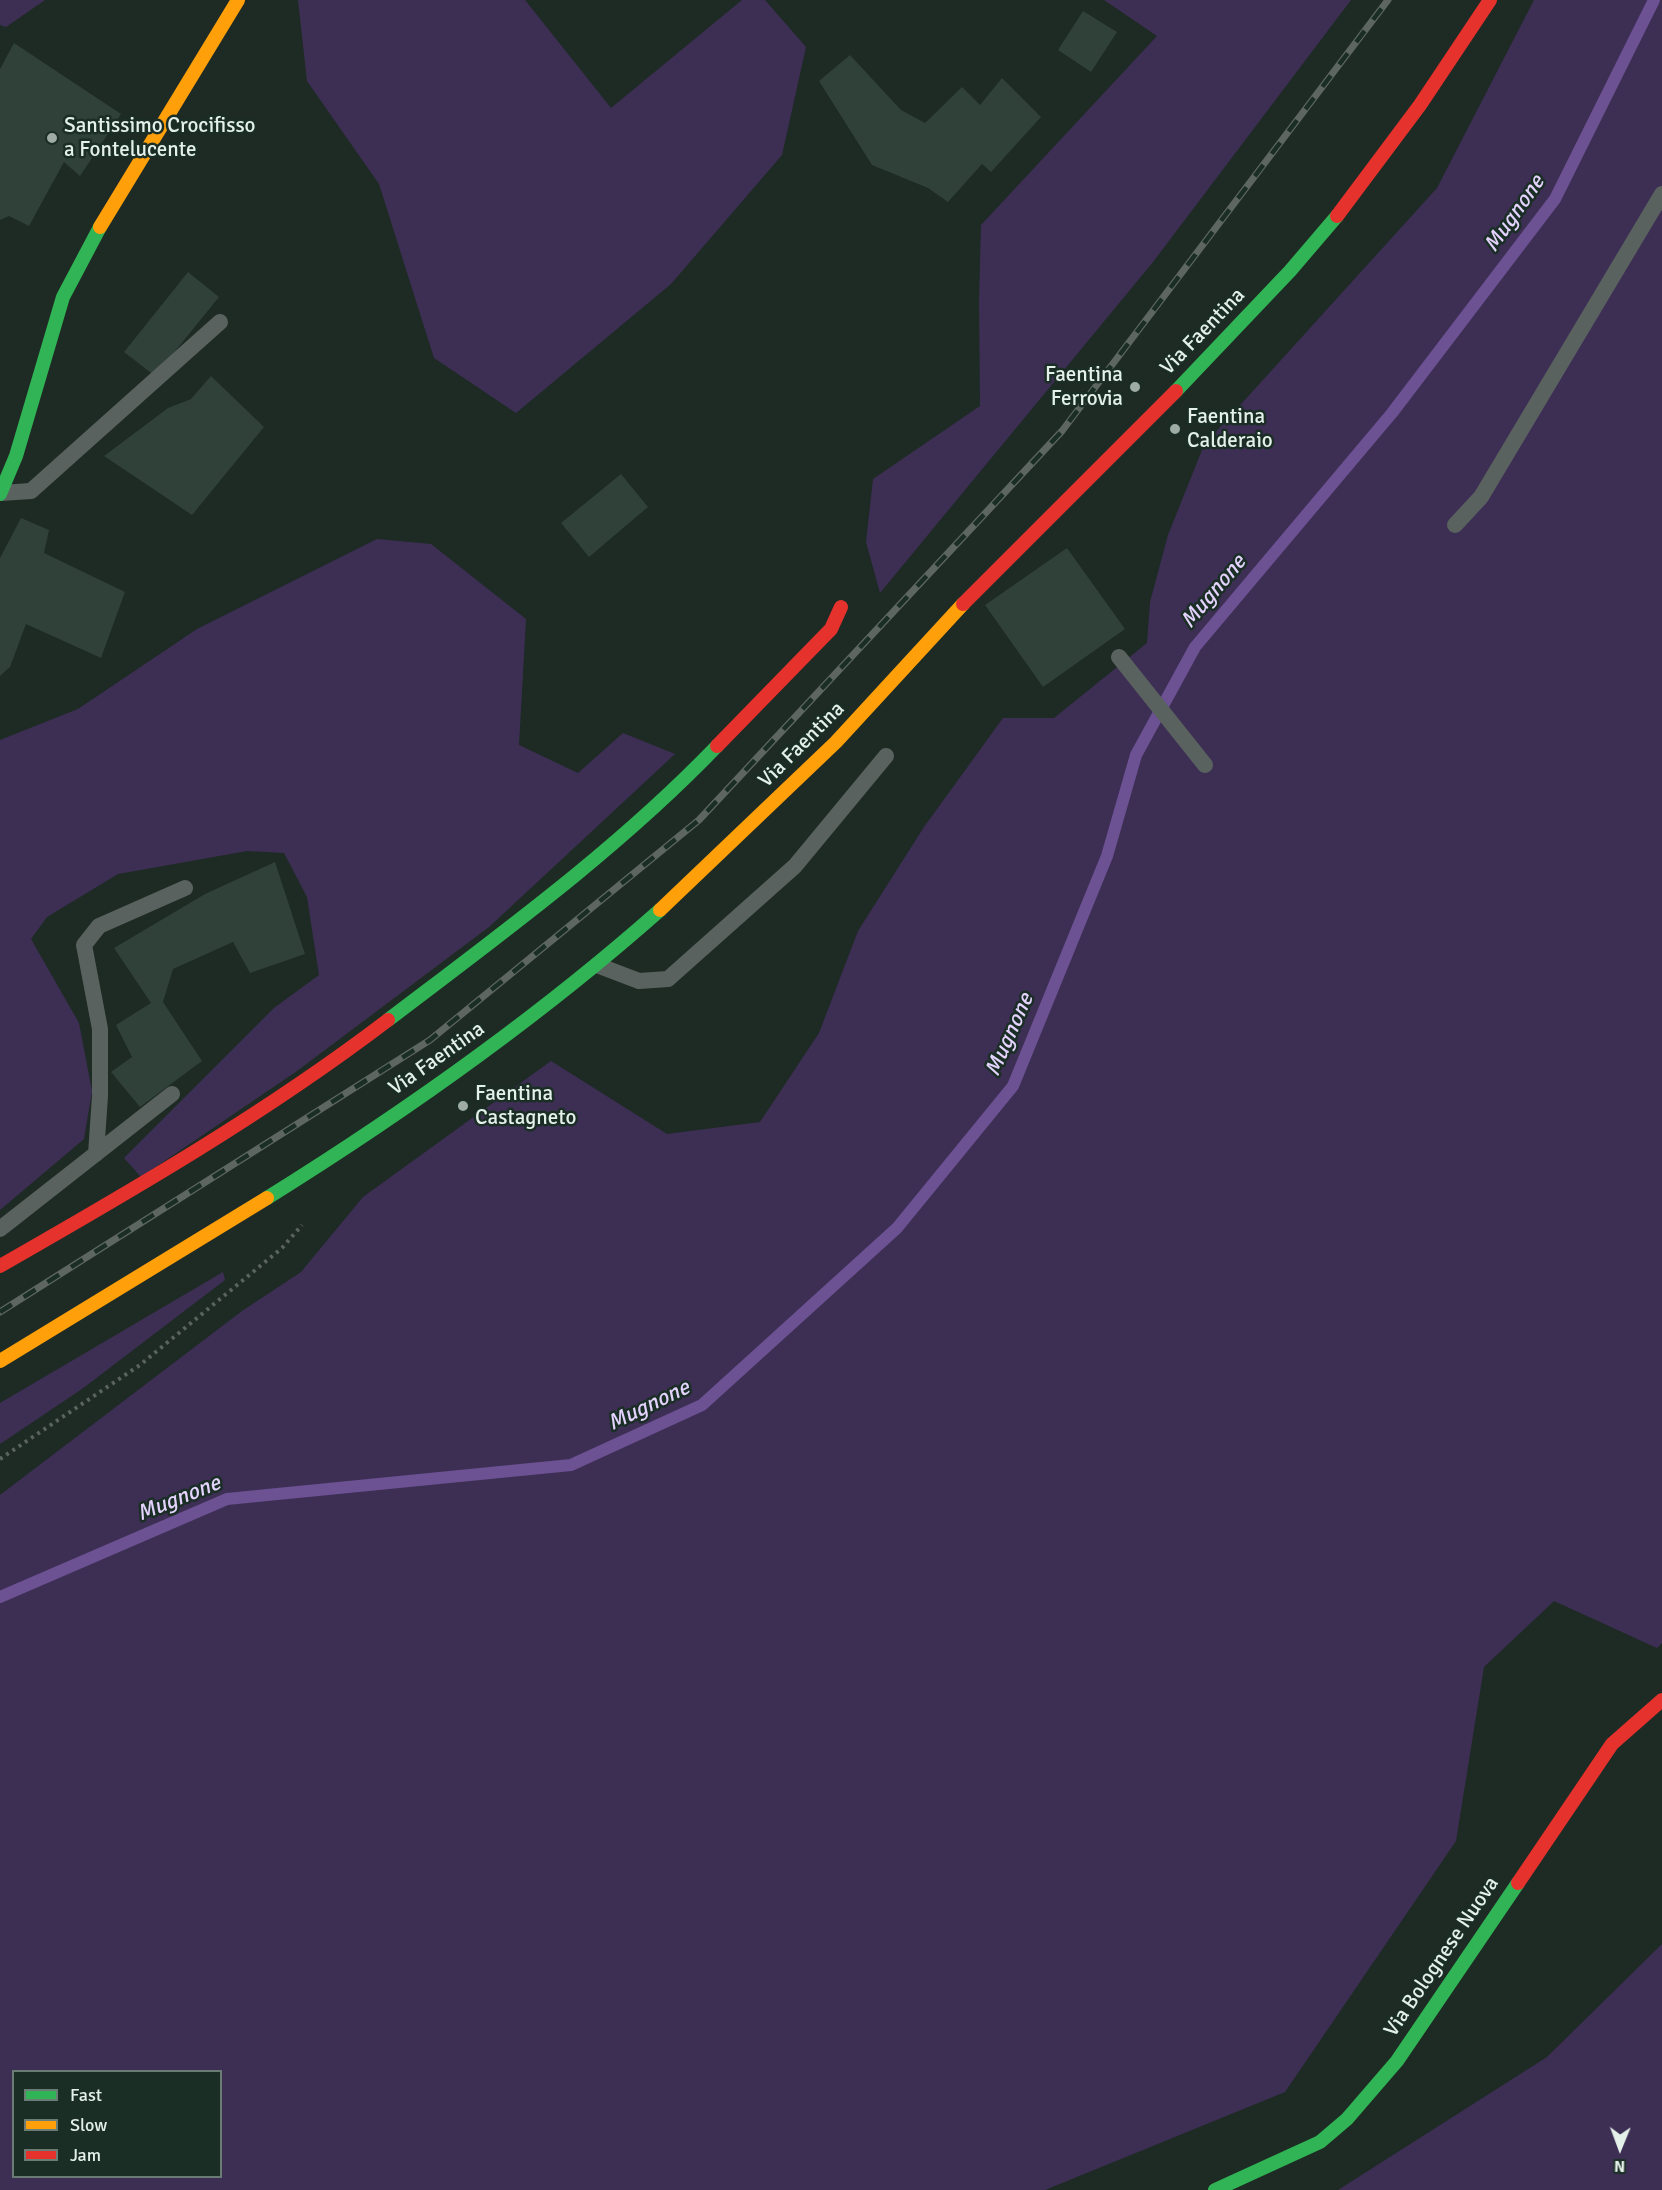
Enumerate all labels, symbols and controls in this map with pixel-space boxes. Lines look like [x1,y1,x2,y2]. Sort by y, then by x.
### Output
place label: Santissimo Crocifisso a Fontelucente [64,113,256,163]
marker: Santissimo Crocifisso a Fontelucente [45,131,59,145]
water label: Mugnone [1479,170,1551,258]
street label: Via Faentina [1155,283,1251,381]
place label: Faentina Ferrovia [1045,362,1123,412]
marker: Faentina Ferrovia [1128,380,1142,394]
place label: Faentina Calderaio [1187,404,1273,454]
marker: Faentina Calderaio [1168,422,1182,436]
water label: Mugnone [1176,550,1252,634]
street label: Via Faentina [754,697,850,793]
water label: Mugnone [980,989,1040,1081]
street label: Via Faentina [384,1017,490,1101]
place label: Faentina Castagneto [475,1081,576,1131]
marker: Faentina Castagneto [456,1099,470,1113]
water label: Mugnone [604,1375,694,1437]
water label: Mugnone [133,1470,225,1528]
street label: Via Bolognese Nuova [1379,1872,1505,2042]
legend [12,2070,222,2178]
text: Fast [70,2084,102,2106]
text: Slow [70,2114,107,2136]
north arrow [1590,2118,1650,2178]
text: Jam [70,2144,101,2166]
text: N [1614,2156,1625,2176]

